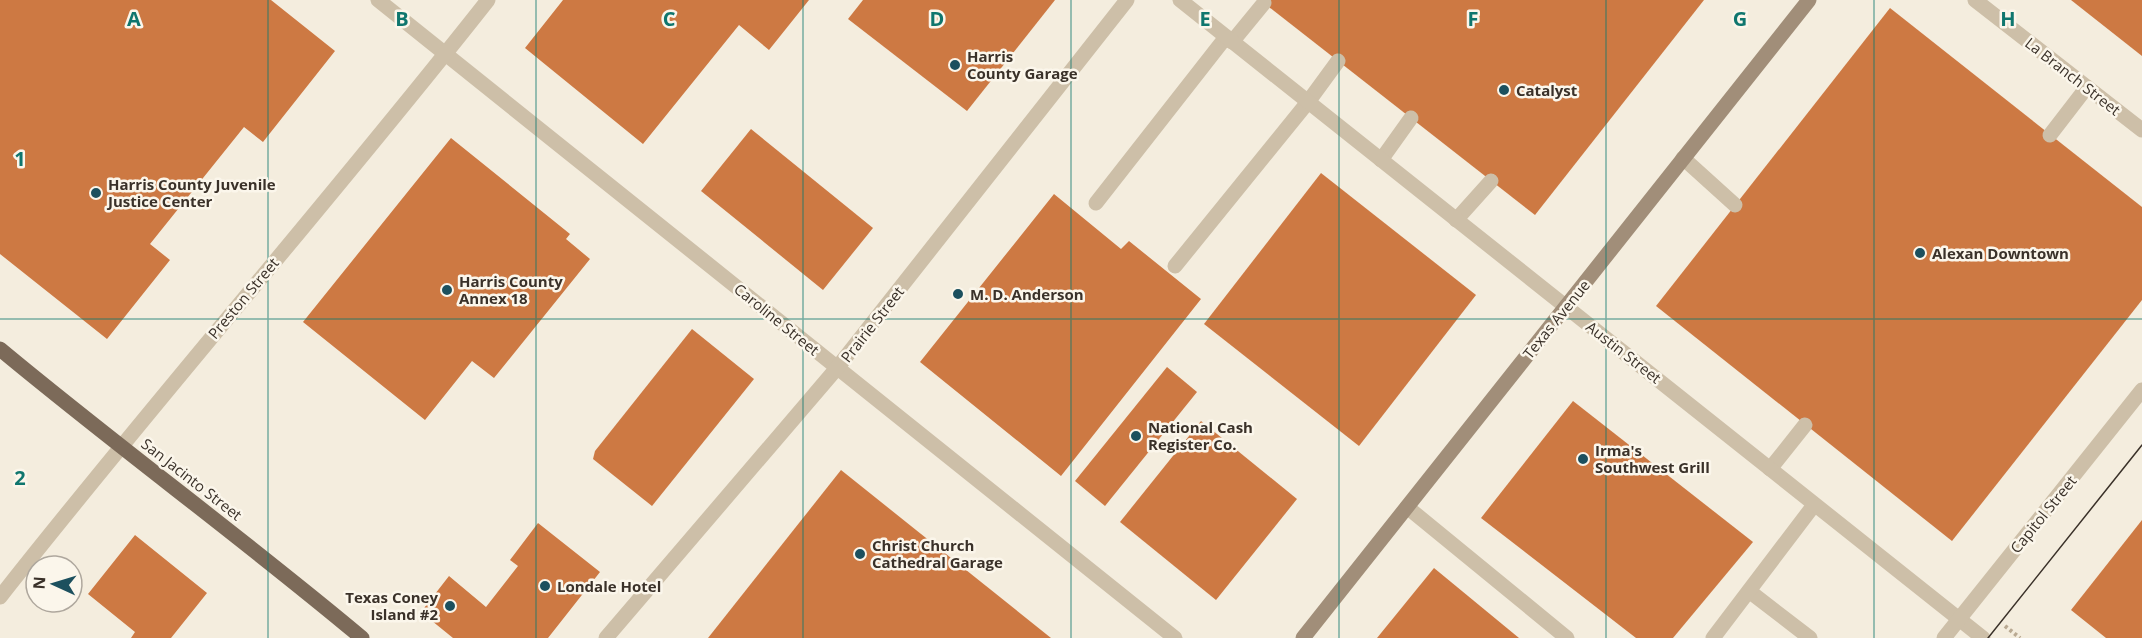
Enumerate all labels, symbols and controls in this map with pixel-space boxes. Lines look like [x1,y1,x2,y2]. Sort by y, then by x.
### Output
text: A [127,5,141,32]
text: B [395,5,409,32]
text: C [663,5,676,32]
text: D [930,5,944,32]
text: E [1199,5,1211,32]
text: F [1468,5,1478,32]
text: G [1733,5,1747,32]
text: H [2000,5,2016,32]
street label: La Branch Street [2021,33,2125,119]
place label: Harris County Garage [967,46,1078,83]
marker: Harris County Garage [948,58,962,72]
place label: Catalyst [1516,80,1578,100]
marker: Catalyst [1497,83,1511,97]
text: 1 [14,145,26,172]
place label: Harris County Juvenile Justice Center [106,174,276,211]
marker: Harris County Juvenile Justice Center [89,186,103,200]
place label: Alexan Downtown [1932,243,2069,263]
marker: Alexan Downtown [1913,246,1927,260]
street label: Preston Street [203,253,283,343]
place label: Harris County Annex 18 [459,271,563,308]
street label: Texas Avenue [1518,275,1594,363]
street label: Caroline Street [730,279,824,359]
street label: Prairie Street [836,282,908,366]
marker: Harris County Annex 18 [440,283,454,297]
place label: M. D. Anderson [970,284,1084,304]
marker: M. D. Anderson [951,287,965,301]
street label: Austin Street [1582,316,1666,388]
place label: National Cash Register Co. [1148,417,1253,454]
marker: National Cash Register Co. [1129,429,1143,443]
street label: San Jacinto Street [138,433,246,525]
place label: Irma's Southwest Grill [1595,440,1710,477]
marker: Irma's Southwest Grill [1576,452,1590,466]
text: 2 [14,464,26,491]
street label: Capitol Street [2005,471,2081,557]
place label: Christ Church Cathedral Garage [872,535,1003,572]
marker: Christ Church Cathedral Garage [853,547,867,561]
north arrow [24,554,84,614]
text: N [28,576,50,590]
place label: Londale Hotel [557,576,661,596]
marker: Londale Hotel [538,579,552,593]
place label: Texas Coney Island #2 [345,587,438,624]
marker: Texas Coney Island #2 [443,599,457,613]

